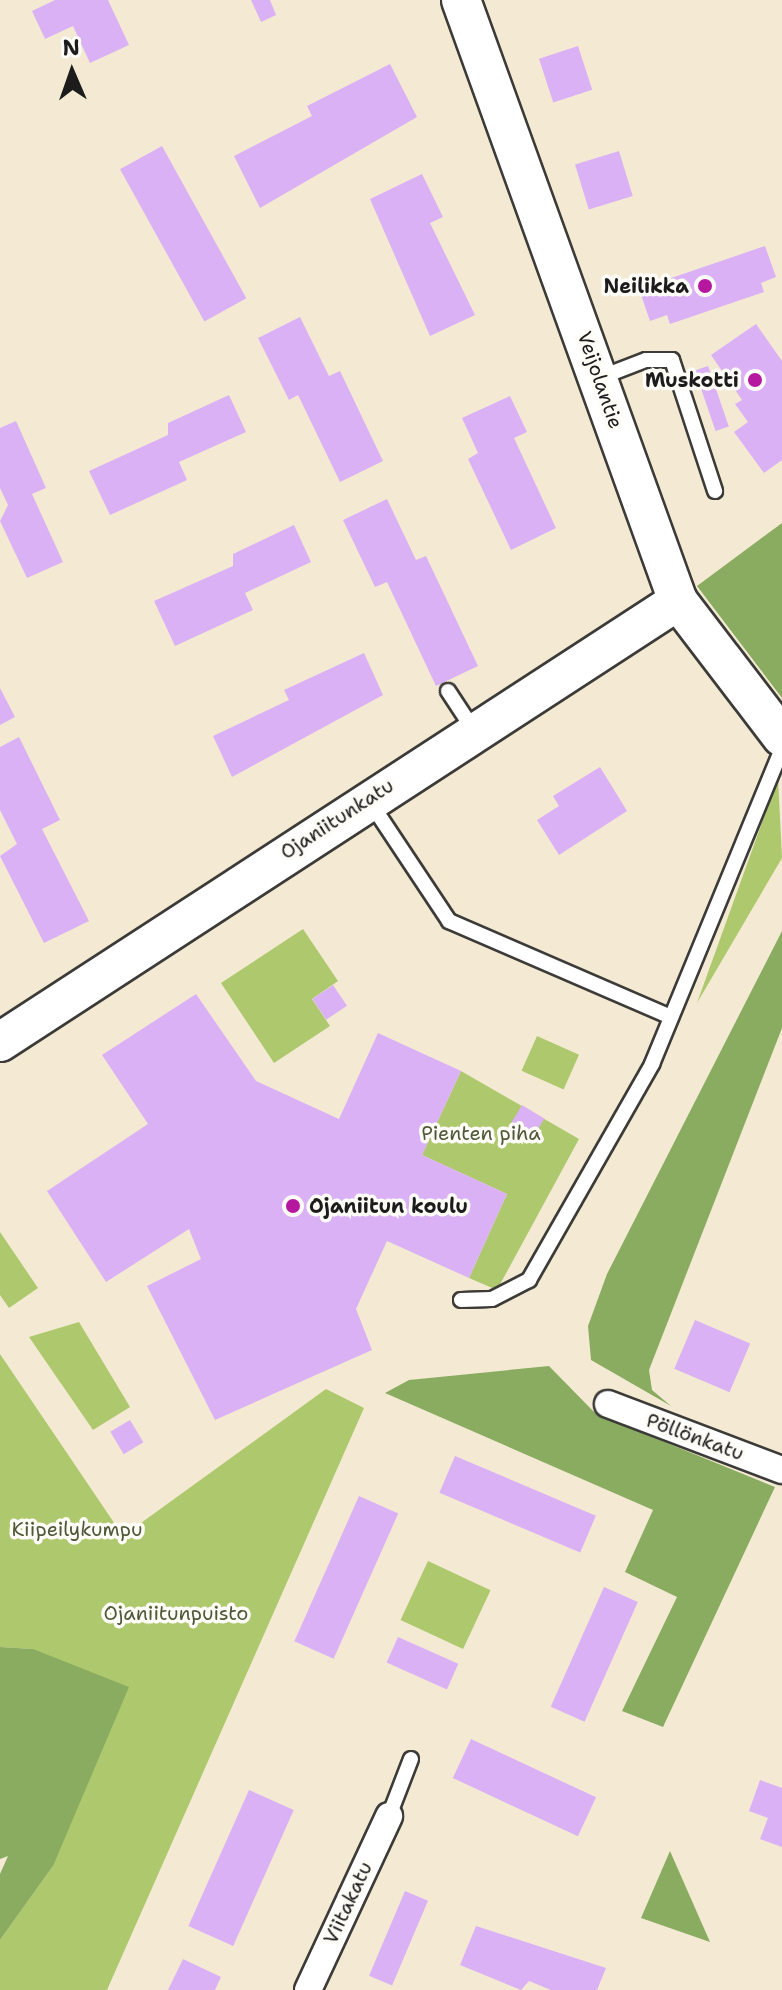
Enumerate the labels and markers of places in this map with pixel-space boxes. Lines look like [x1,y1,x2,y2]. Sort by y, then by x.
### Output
place label: Neilikka [604,274,689,298]
marker: Neilikka [696,277,714,295]
place label: Muskotti [645,368,739,392]
marker: Muskotti [746,371,764,389]
place label: Ojaniitun koulu [309,1194,468,1218]
marker: Ojaniitun koulu [284,1197,302,1215]

